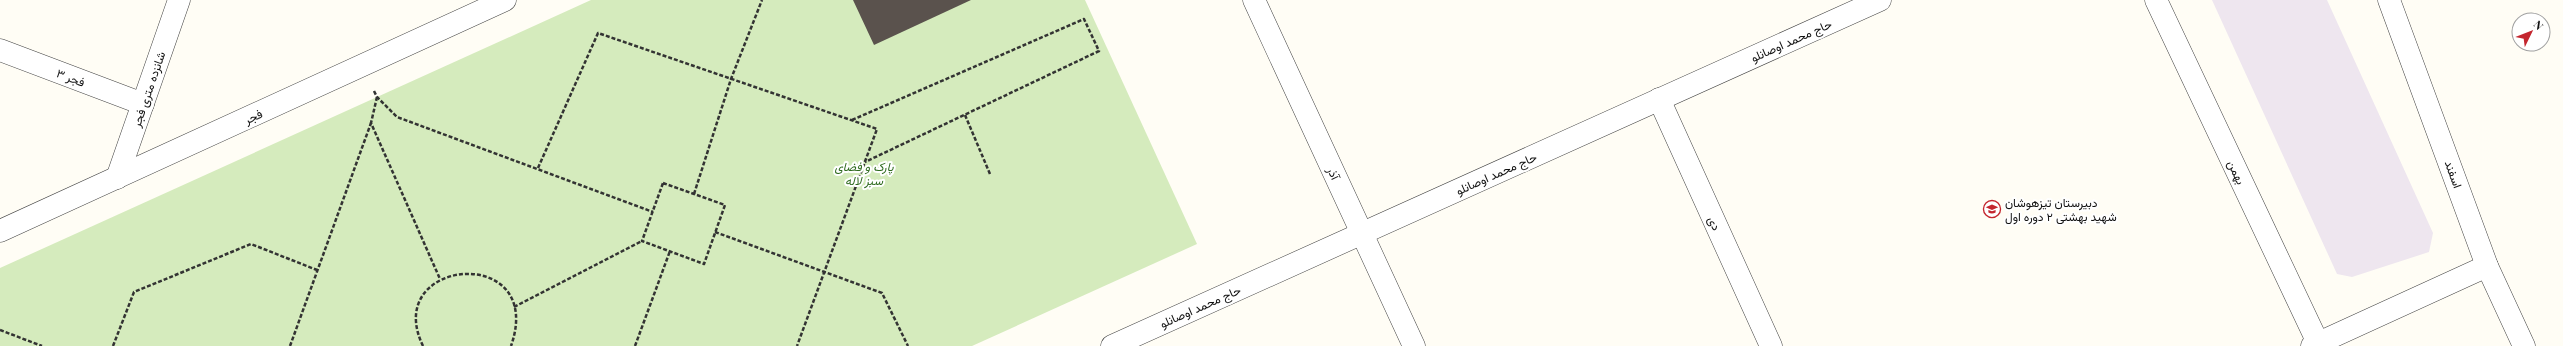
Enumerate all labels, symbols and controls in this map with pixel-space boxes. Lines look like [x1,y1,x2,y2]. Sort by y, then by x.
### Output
north arrow [2511,12,2551,52]
street label: حاج محمد اوصانلو [1748,15,1835,67]
text: N [2530,17,2547,33]
street label: شانزده متری فجر [127,49,169,130]
street label: فجر ۳ [54,64,87,91]
street label: فجر [240,105,265,128]
street label: حاج محمد اوصانلو [1453,148,1540,200]
street label: بهمن [2224,157,2250,187]
park label: پارک و فضای سبز لاله [834,158,894,189]
street label: اسفند [2442,158,2466,190]
street label: آذر [1323,163,1344,184]
place label: دبیرستان تیزهوشان شهید بهشتی ۲ دوره اول [2005,194,2117,225]
school or university icon: دبیرستان تیزهوشان شهید بهشتی ۲ دوره اول [1982,199,2002,219]
street label: دی [1704,213,1725,233]
street label: حاج محمد اوصانلو [1157,281,1244,333]

